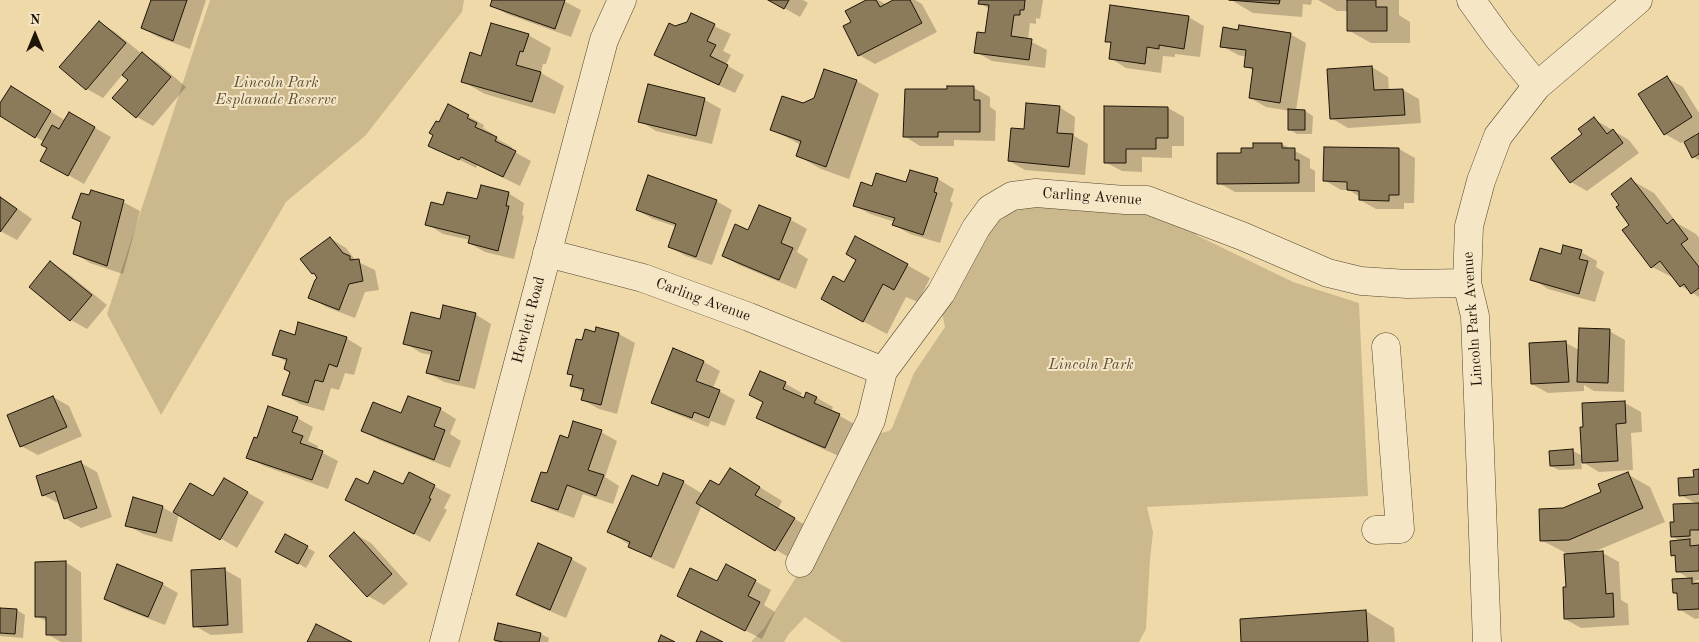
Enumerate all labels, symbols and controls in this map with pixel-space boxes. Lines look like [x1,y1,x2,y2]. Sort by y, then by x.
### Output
north arrow [10,10,60,60]
text: N [30,13,40,27]
park label: Lincoln Park Esplanade Reserve [215,74,337,109]
street label: Carling Avenue [1042,185,1142,209]
street label: Lincoln Park Avenue [1459,251,1487,387]
street label: Hewlett Road [509,274,549,366]
street label: Carling Avenue [653,274,753,326]
park label: Lincoln Park [1048,356,1134,374]

